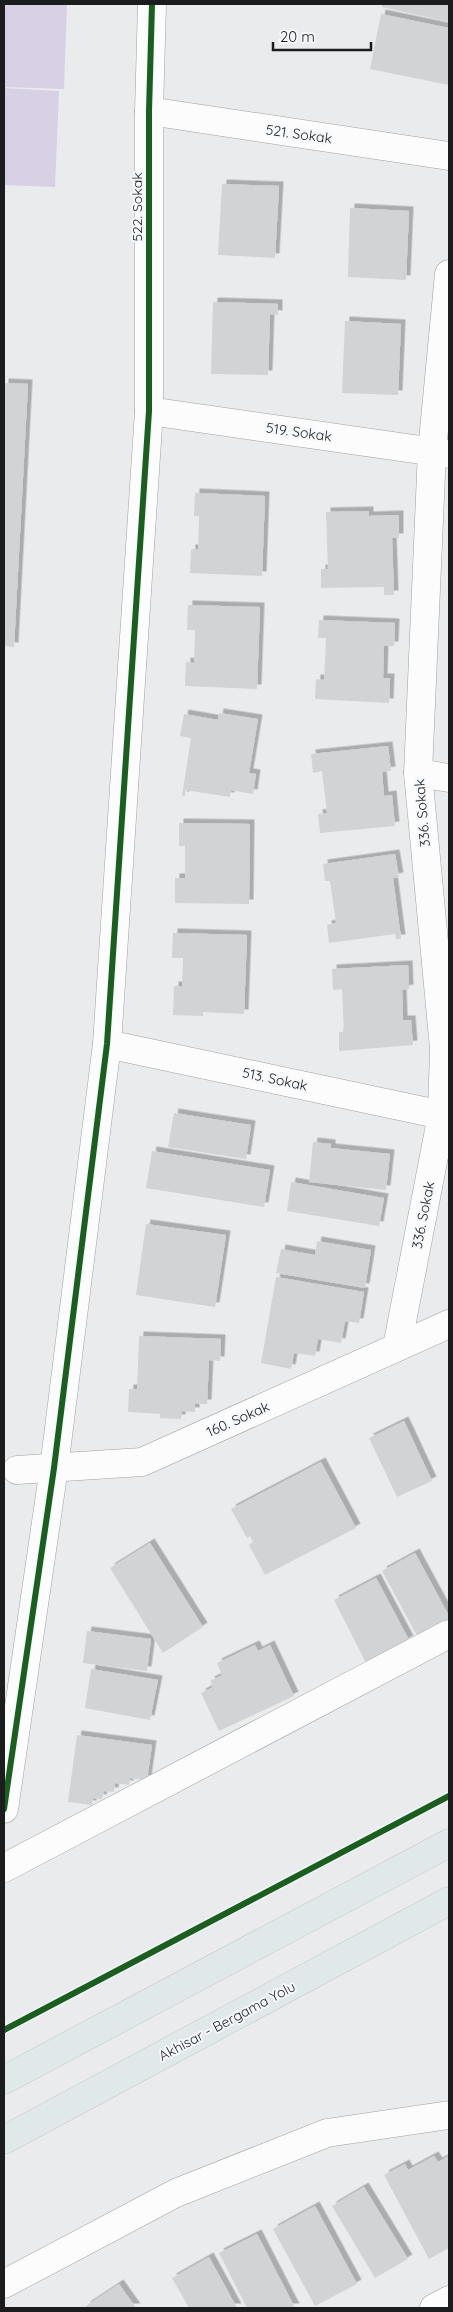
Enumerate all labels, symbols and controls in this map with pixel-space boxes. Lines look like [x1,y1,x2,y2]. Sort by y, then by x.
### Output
scale bar [273,20,370,52]
text: 20 m [280,27,315,46]
street label: 521. Sokak [265,120,333,148]
street label: 522. Sokak [128,172,146,242]
street label: 519. Sokak [265,418,333,446]
street label: 336. Sokak [410,778,434,848]
street label: 513. Sokak [241,1063,309,1095]
street label: 336. Sokak [408,1180,438,1250]
street label: 160. Sokak [204,1397,272,1441]
street label: Akhisar - Bergama Yolu [156,1977,298,2065]

